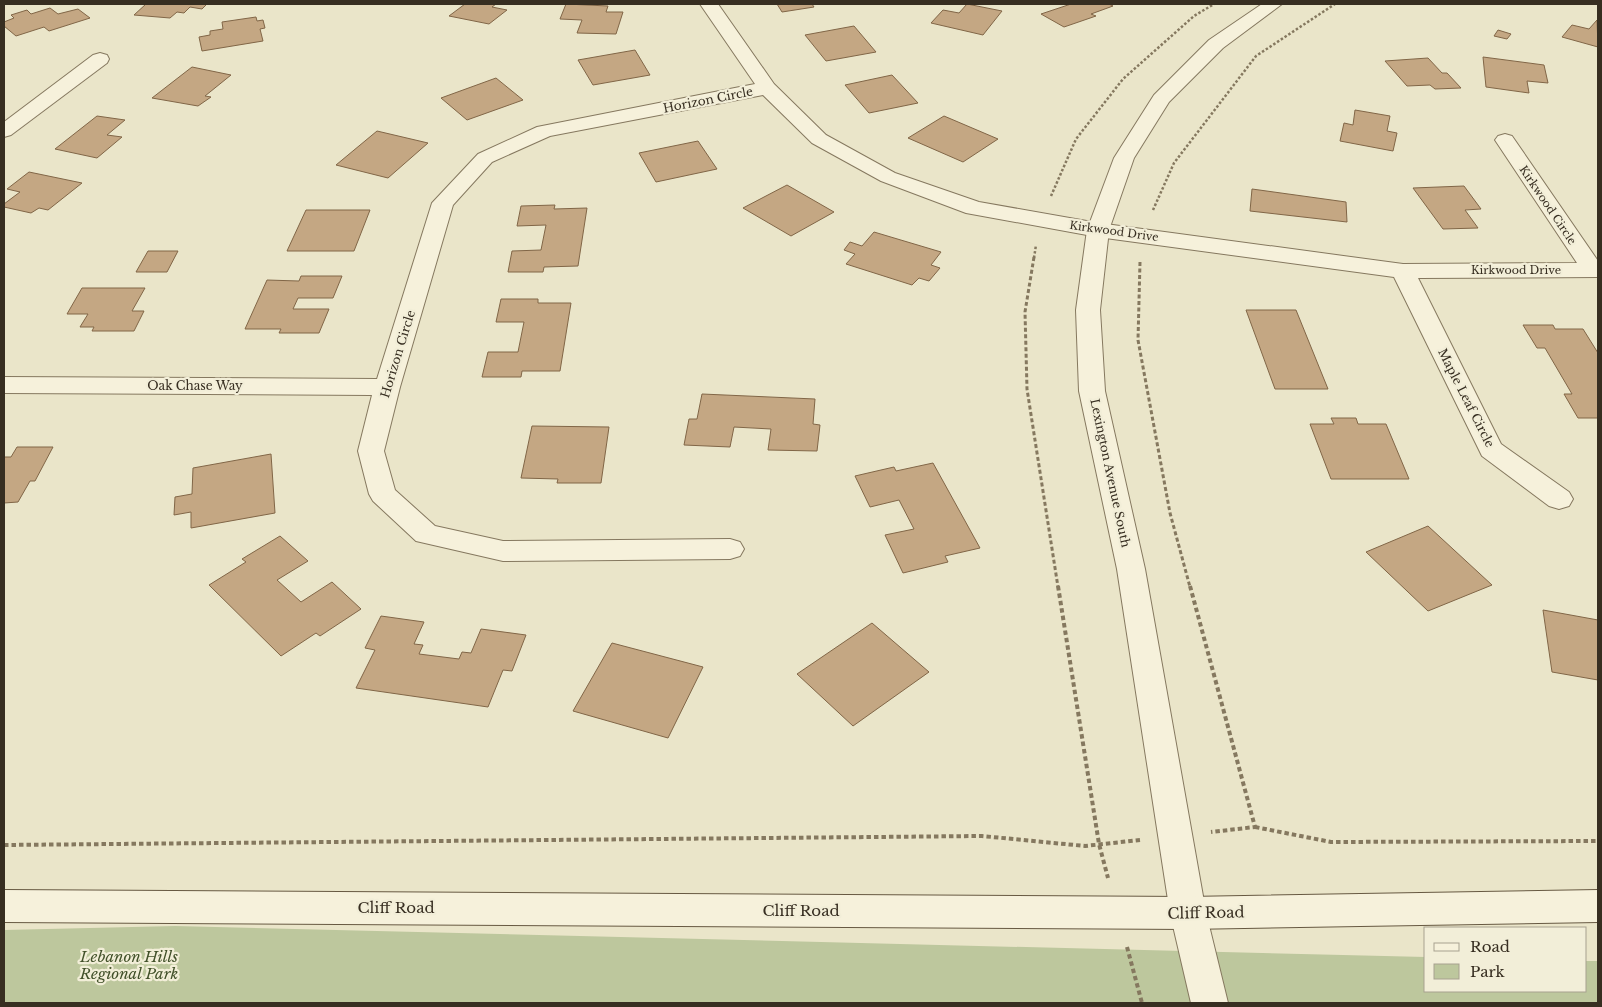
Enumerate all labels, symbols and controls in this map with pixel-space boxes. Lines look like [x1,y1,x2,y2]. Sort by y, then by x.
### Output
street label: Horizon Circle [662,83,754,116]
street label: Kirkwood Circle [1516,163,1580,247]
street label: Kirkwood Drive [1068,218,1160,244]
street label: Kirkwood Drive [1471,263,1561,277]
street label: Horizon Circle [377,308,418,400]
street label: Maple Leaf Circle [1435,346,1498,450]
street label: Oak Chase Way [147,378,243,393]
street label: Lexington Avenue South [1087,397,1134,549]
street label: Cliff Road [357,898,435,917]
street label: Cliff Road [762,901,840,920]
street label: Cliff Road [1167,902,1245,923]
legend [1424,927,1587,992]
text: Road [1470,937,1510,956]
park label: Lebanon Hills Regional Park [79,947,178,983]
text: Park [1470,962,1506,981]

